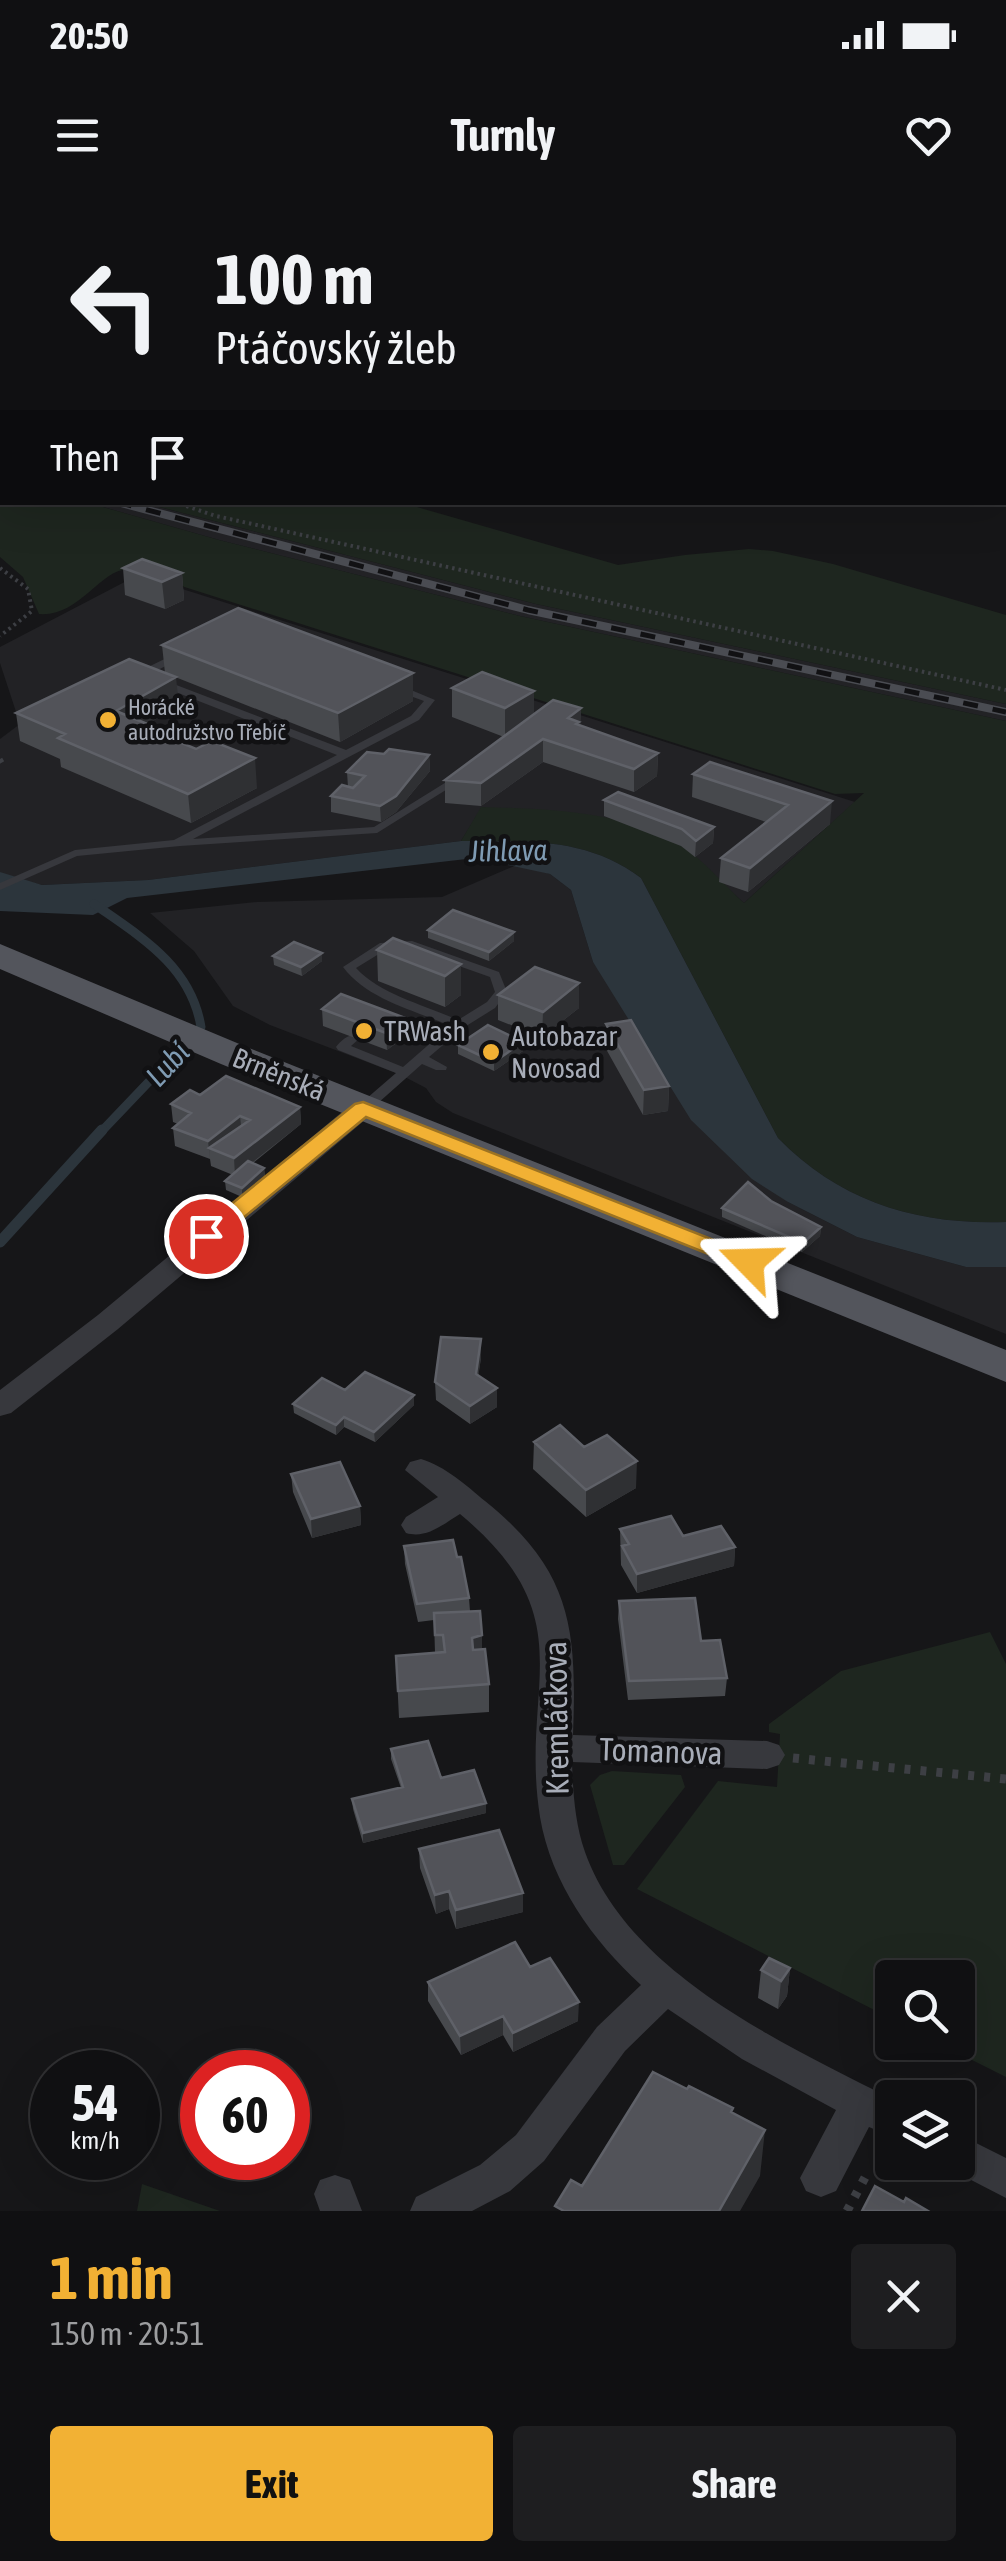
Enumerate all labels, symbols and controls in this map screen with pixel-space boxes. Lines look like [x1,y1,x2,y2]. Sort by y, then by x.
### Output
text: 20:50 [50,14,129,57]
icon: menu [50,108,105,163]
icon: heart [901,108,956,163]
text: Turnly [451,109,555,161]
text: 100 m [215,239,374,319]
icon: left [50,240,180,370]
text: Ptáčovský žleb [215,322,457,374]
icon: arrive [140,430,195,485]
text: Then [50,436,120,479]
place label: Horácké autodružstvo Třebíč [128,694,286,745]
marker: Horácké autodružstvo Třebíč [97,709,119,731]
water label: Jihlava [467,832,548,868]
place label: TRWash [384,1015,466,1047]
marker: TRWash [353,1020,375,1042]
place label: Autobazar Novosad [511,1020,618,1084]
water label: Lubí [138,1034,196,1093]
street label: Brněnská [228,1041,330,1107]
marker: Autobazar Novosad [480,1041,502,1063]
pin [164,1194,249,1279]
icon: arrive [179,1209,234,1264]
position arrow [697,1210,801,1314]
street label: Kremláčkova [536,1641,576,1795]
street label: Tomanova [599,1730,723,1772]
map controls [875,1960,975,2180]
button: search [875,1960,975,2060]
speed limit sign: 60 [180,2050,310,2180]
text: 54 [71,2074,118,2132]
button: layers [875,2080,975,2180]
text: km/h [70,2126,120,2154]
text: 1 min [50,2243,173,2312]
button: close [851,2244,956,2349]
text: 150 m · 20:51 [50,2315,205,2352]
button: Exit [50,2426,493,2541]
button: Share [513,2426,956,2541]

